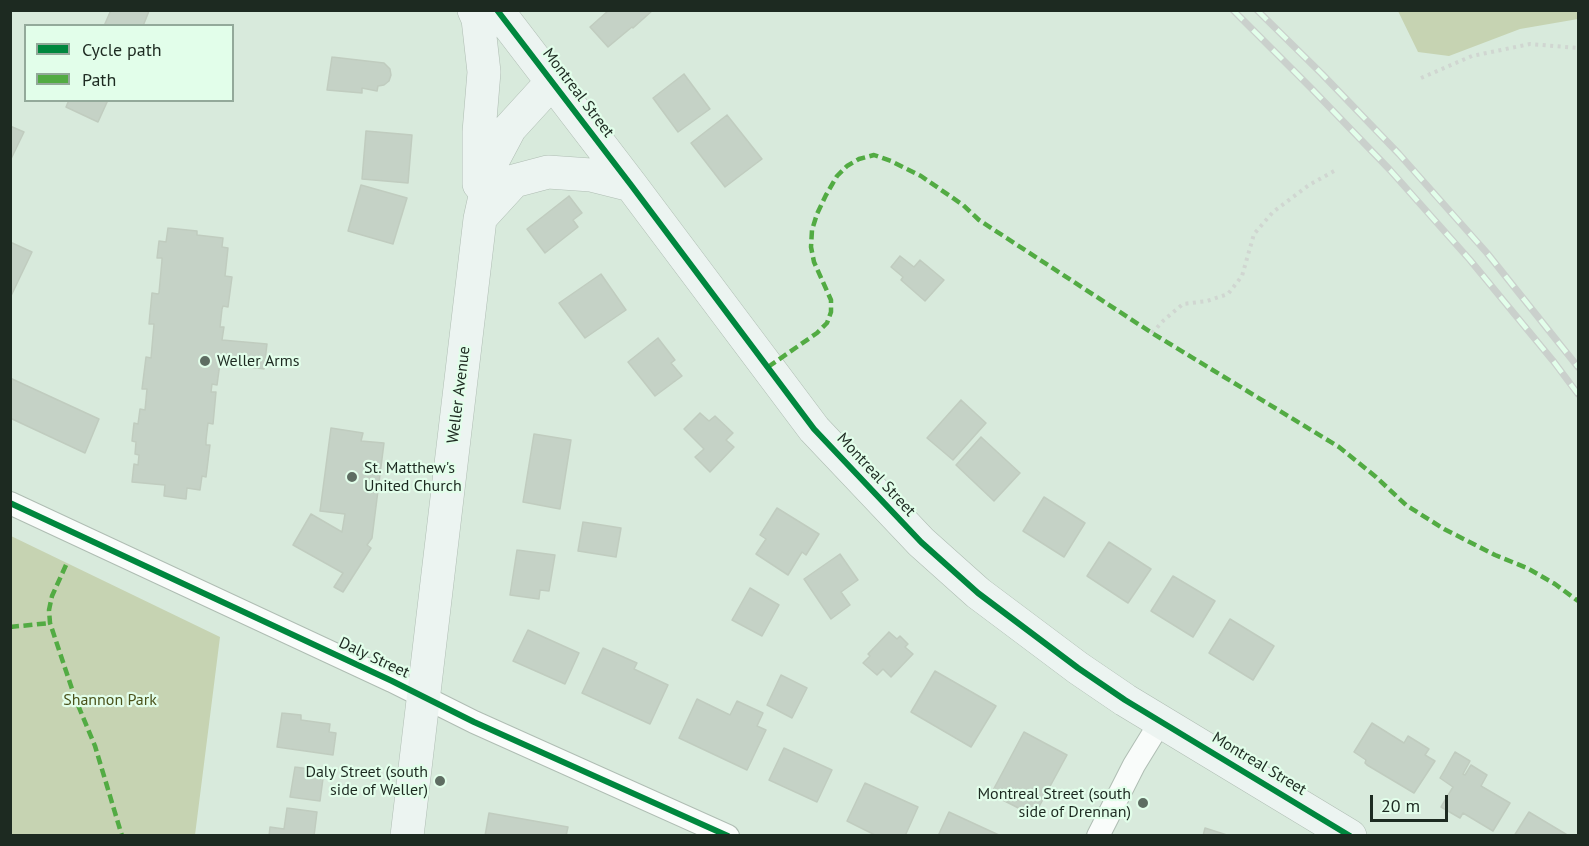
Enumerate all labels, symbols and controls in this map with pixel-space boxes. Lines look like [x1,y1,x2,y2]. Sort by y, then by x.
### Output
legend [24,24,234,102]
text: Cycle path [82,38,162,61]
street label: Montreal Street [538,45,618,141]
text: Path [82,68,116,91]
street label: Weller Avenue [444,345,474,445]
place label: Weller Arms [217,351,299,371]
marker: Weller Arms [198,354,212,368]
street label: Montreal Street [833,429,919,521]
place label: St. Matthew's United Church [364,458,462,496]
marker: St. Matthew's United Church [345,470,359,484]
street label: Daly Street [336,633,412,683]
park label: Shannon Park [63,690,157,710]
street label: Montreal Street [1208,728,1310,800]
place label: Daly Street (south side of Weller) [305,762,428,800]
marker: Daly Street (south side of Weller) [433,774,447,788]
scale bar [1373,783,1451,821]
place label: Montreal Street (south side of Drennan) [977,784,1131,822]
text: 20 m [1381,794,1420,817]
marker: Montreal Street (south side of Drennan) [1136,796,1150,810]

